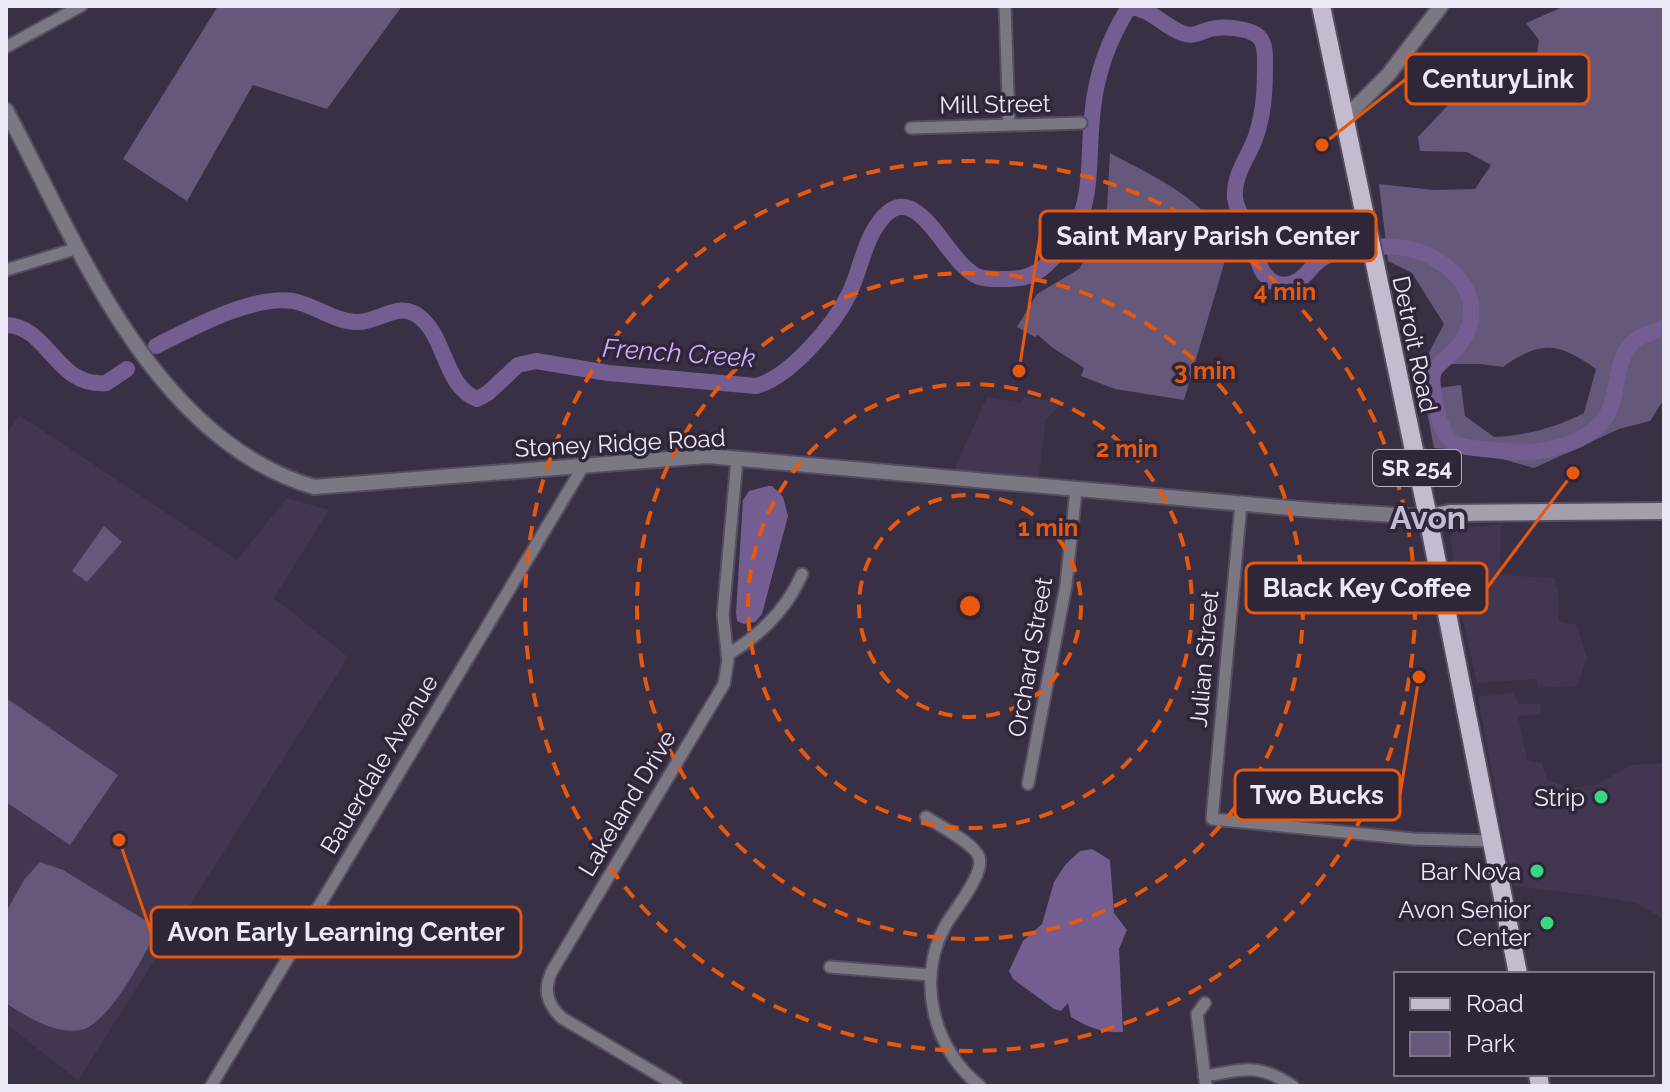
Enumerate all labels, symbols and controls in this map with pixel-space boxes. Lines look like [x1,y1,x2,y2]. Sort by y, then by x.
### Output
callout: CenturyLink [1406,54,1589,104]
text: CenturyLink [1422,64,1574,94]
street label: Mill Street [939,89,1051,119]
callout: Saint Mary Parish Center [1040,211,1376,261]
text: Saint Mary Parish Center [1056,221,1360,251]
street label: Detroit Road [1386,273,1444,415]
text: 4 min [1254,277,1316,306]
water label: French Creek [602,333,756,373]
text: 3 min [1174,356,1236,385]
street label: Stoney Ridge Road [514,423,726,463]
text: 2 min [1096,434,1158,463]
road number: SR 254 [1373,450,1461,486]
district label: Avon [1390,499,1466,536]
text: 1 min [1018,513,1078,542]
callout: Black Key Coffee [1246,563,1487,613]
text: Black Key Coffee [1263,573,1472,603]
street label: Orchard Street [1002,575,1058,739]
street label: Julian Street [1184,589,1224,729]
centre of rings [956,592,984,620]
street label: Bauerdale Avenue [314,669,444,859]
street label: Lakeland Drive [572,725,682,881]
callout: Two Bucks [1235,770,1400,820]
text: Two Bucks [1250,780,1384,810]
place label: Strip [1534,783,1585,812]
marker: Strip [1592,788,1610,806]
place label: Bar Nova [1420,857,1521,886]
marker: Bar Nova [1528,862,1546,880]
place label: Avon Senior Center [1398,895,1532,952]
callout: Avon Early Learning Center [151,907,521,957]
marker: Avon Senior Center [1538,914,1556,932]
text: Avon Early Learning Center [167,917,505,947]
legend [1394,972,1654,1076]
text: Road [1466,989,1524,1018]
text: Park [1466,1029,1515,1058]

